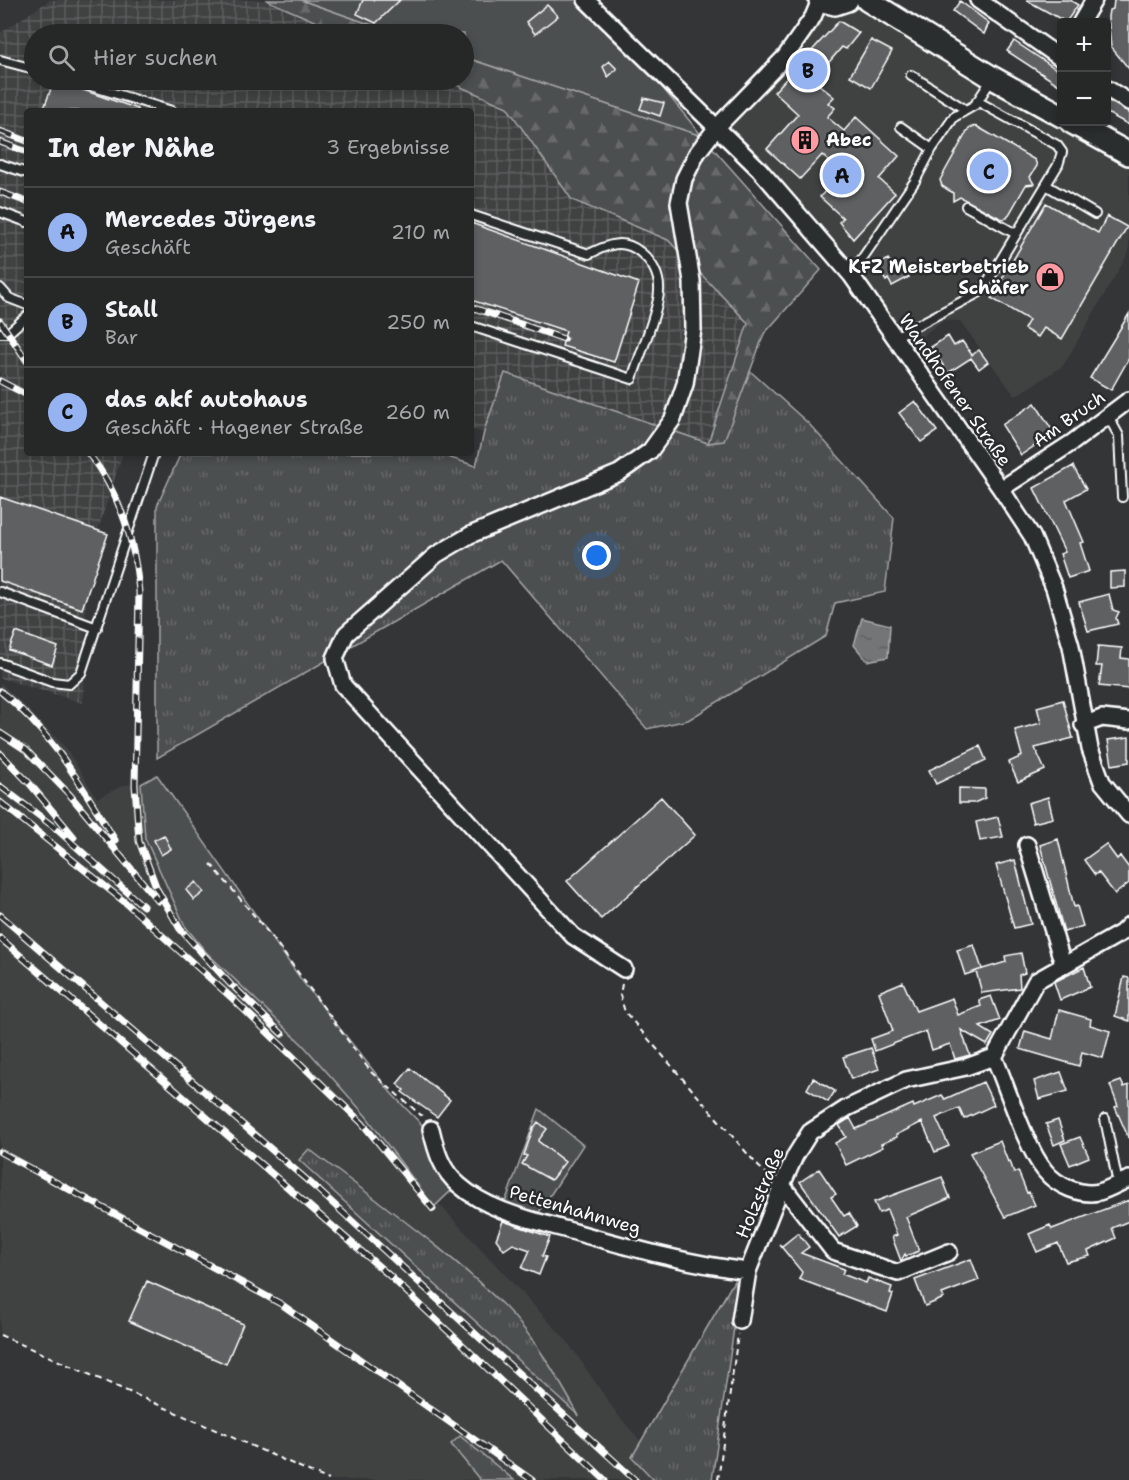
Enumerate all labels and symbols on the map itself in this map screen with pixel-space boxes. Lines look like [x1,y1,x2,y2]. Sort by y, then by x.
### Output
pin: B [788,48,828,92]
building icon: Abec [789,124,821,156]
place label: Abec [826,128,872,152]
pin: C [970,148,1008,194]
pin: A [822,152,862,198]
place label: KFZ Meisterbetrieb Schäfer [848,255,1029,300]
shop icon: KFZ Meisterbetrieb Schäfer [1034,261,1066,293]
street label: Wandhofener Straße [893,309,1017,471]
street label: Am Bruch [1028,385,1110,453]
your location [582,541,611,570]
street label: Holzstraße [730,1144,790,1242]
street label: Pettenhahnweg [506,1180,644,1240]

